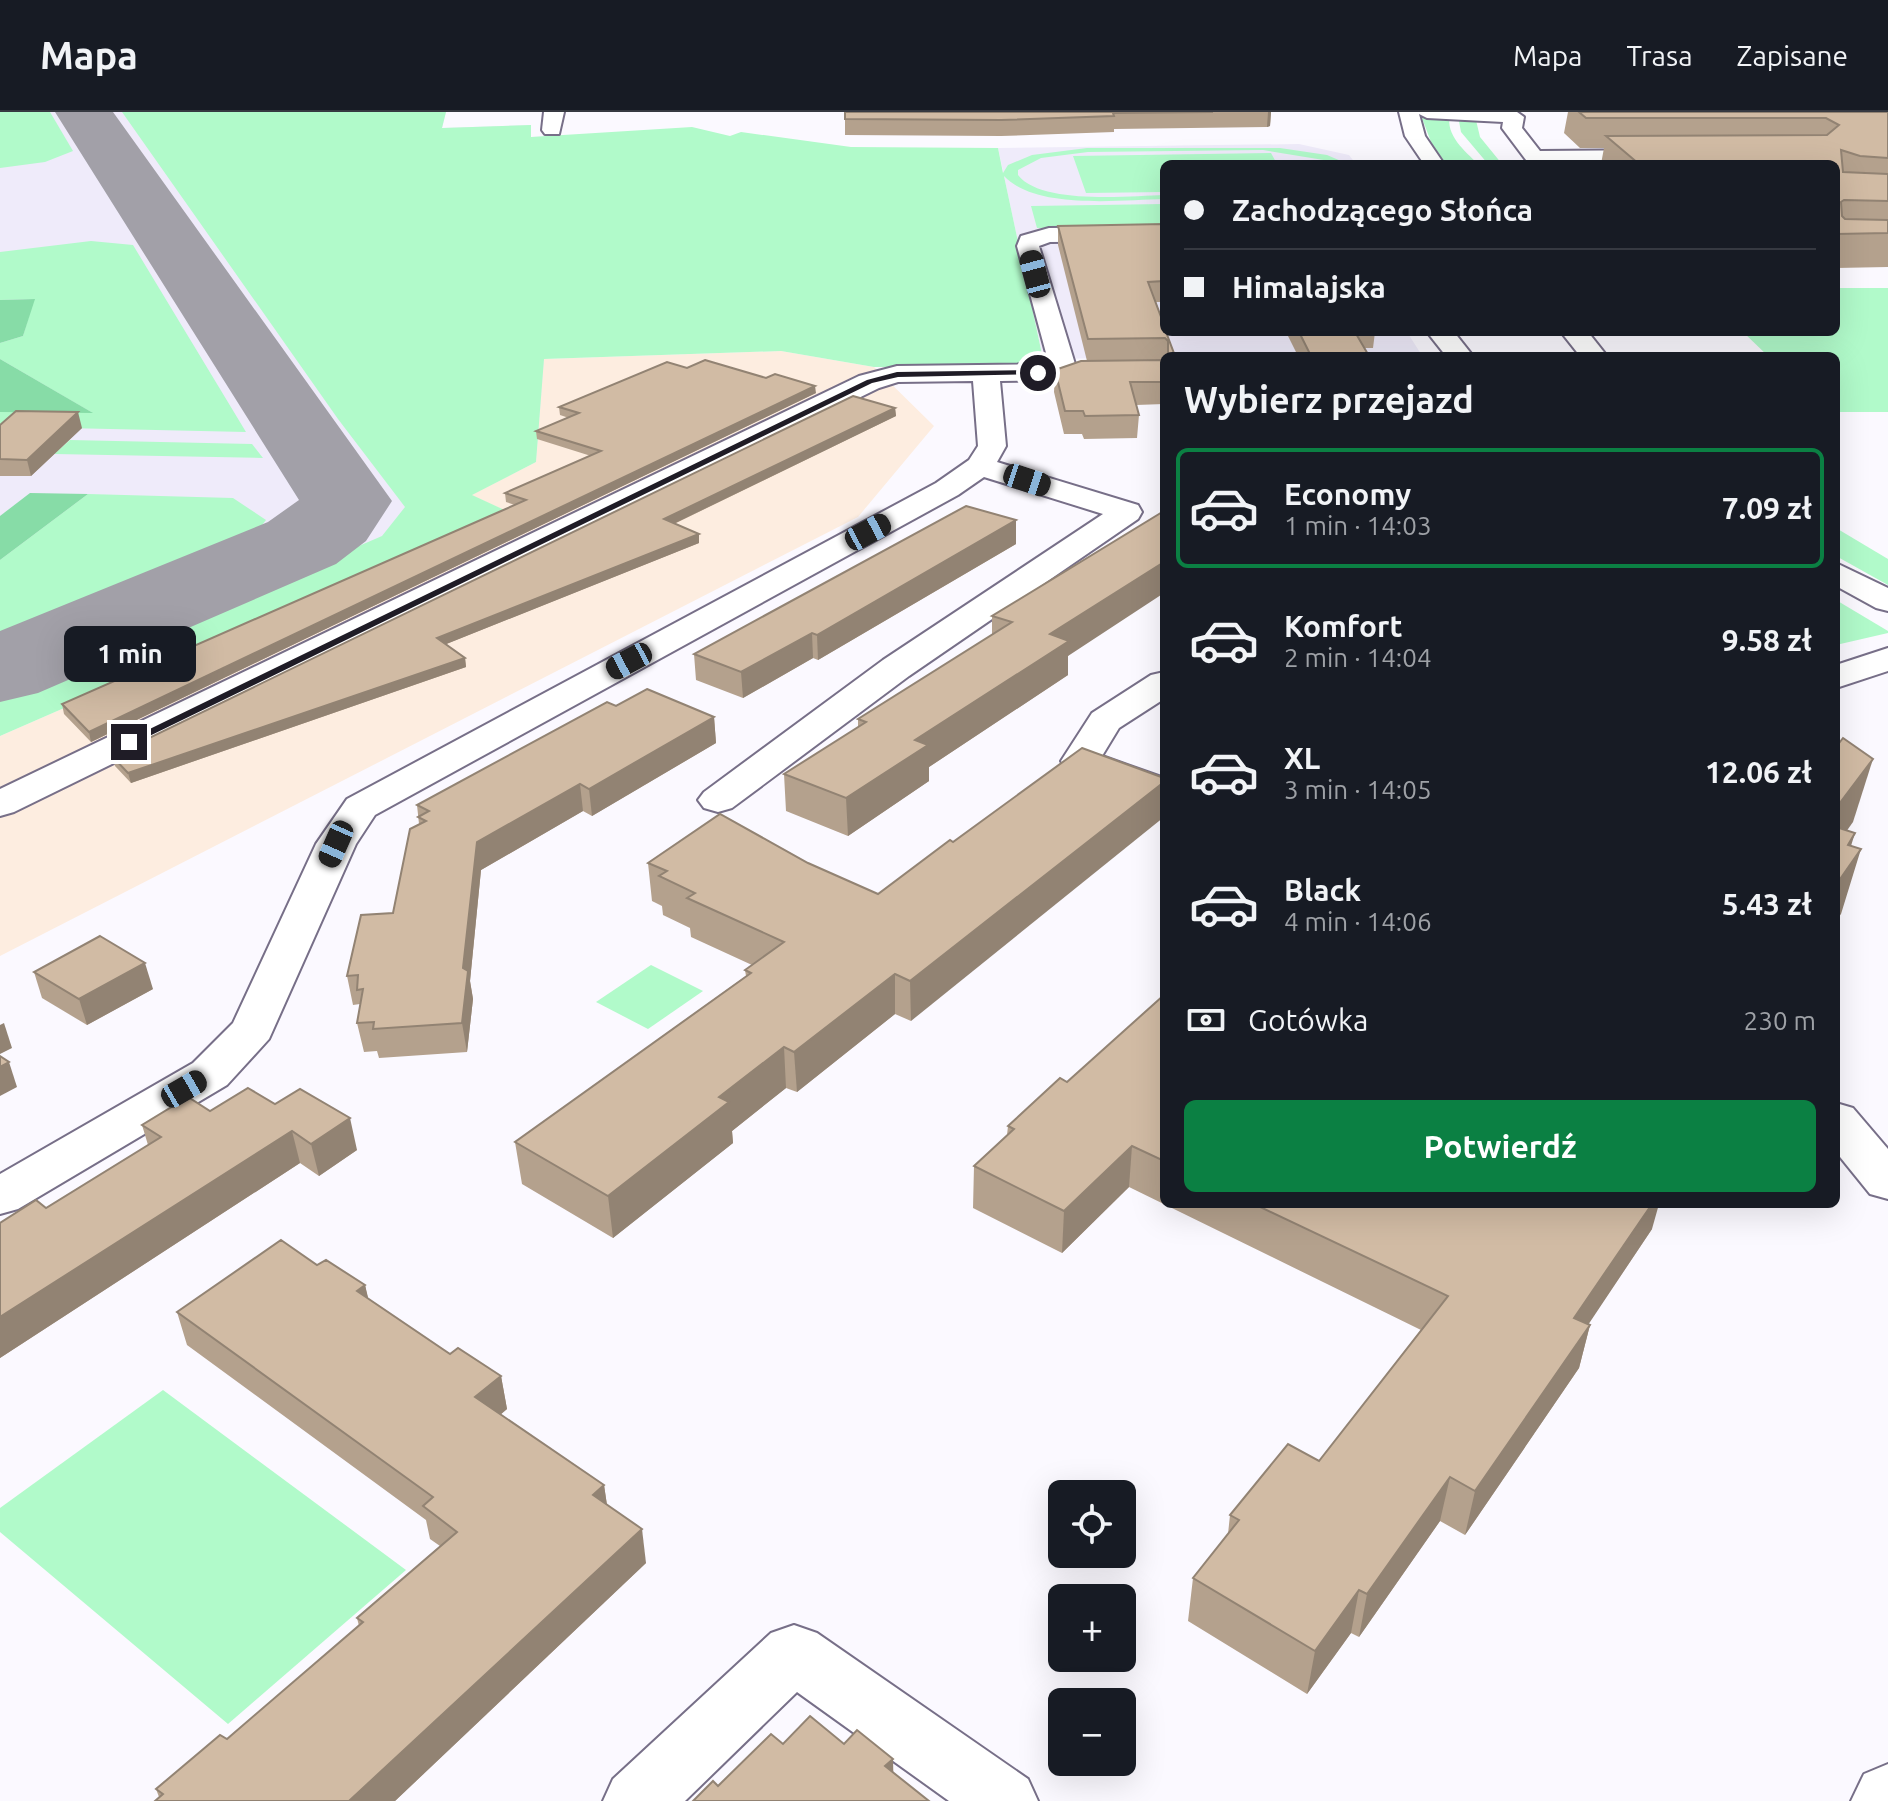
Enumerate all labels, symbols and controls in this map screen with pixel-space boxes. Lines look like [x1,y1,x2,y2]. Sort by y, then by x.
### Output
text: Mapa [40,34,138,76]
text: Mapa [1513,40,1582,71]
text: Trasa [1626,40,1693,71]
text: Zapisane [1737,40,1848,71]
text: Zachodzącego Słońca [1232,193,1533,227]
car [1017,248,1053,300]
text: Himalajska [1232,270,1386,304]
route start [1020,355,1056,391]
text: Wybierz przejazd [1184,379,1474,420]
car [1000,461,1054,499]
icon: car [1188,472,1260,544]
text: Economy [1284,477,1411,511]
text: 7.09 zł [1722,491,1812,525]
car [841,510,895,554]
text: 1 min · 14:03 [1284,511,1432,540]
icon: car [1188,604,1260,676]
text: Komfort [1284,609,1402,643]
text: 9.58 zł [1722,623,1812,657]
callout: 1 min [63,626,195,682]
text: 1 min [97,639,163,668]
car [602,639,656,683]
text: 2 min · 14:04 [1284,643,1432,672]
route end [111,724,147,760]
icon: car [1188,736,1260,808]
text: XL [1284,741,1320,775]
text: 12.06 zł [1705,755,1812,789]
text: 3 min · 14:05 [1284,775,1432,804]
car [315,817,357,871]
icon: car [1188,868,1260,940]
text: Black [1284,873,1361,907]
text: 5.43 zł [1722,887,1812,921]
text: 4 min · 14:06 [1284,907,1432,936]
icon: cash [1184,998,1228,1042]
text: Gotówka [1248,1003,1369,1037]
text: 230 m [1744,1006,1816,1035]
car [157,1067,211,1111]
button: Potwierdź [1184,1100,1816,1192]
map controls [1048,1480,1136,1776]
button: locate [1048,1480,1136,1568]
button: + [1048,1584,1136,1672]
button: − [1048,1688,1136,1776]

